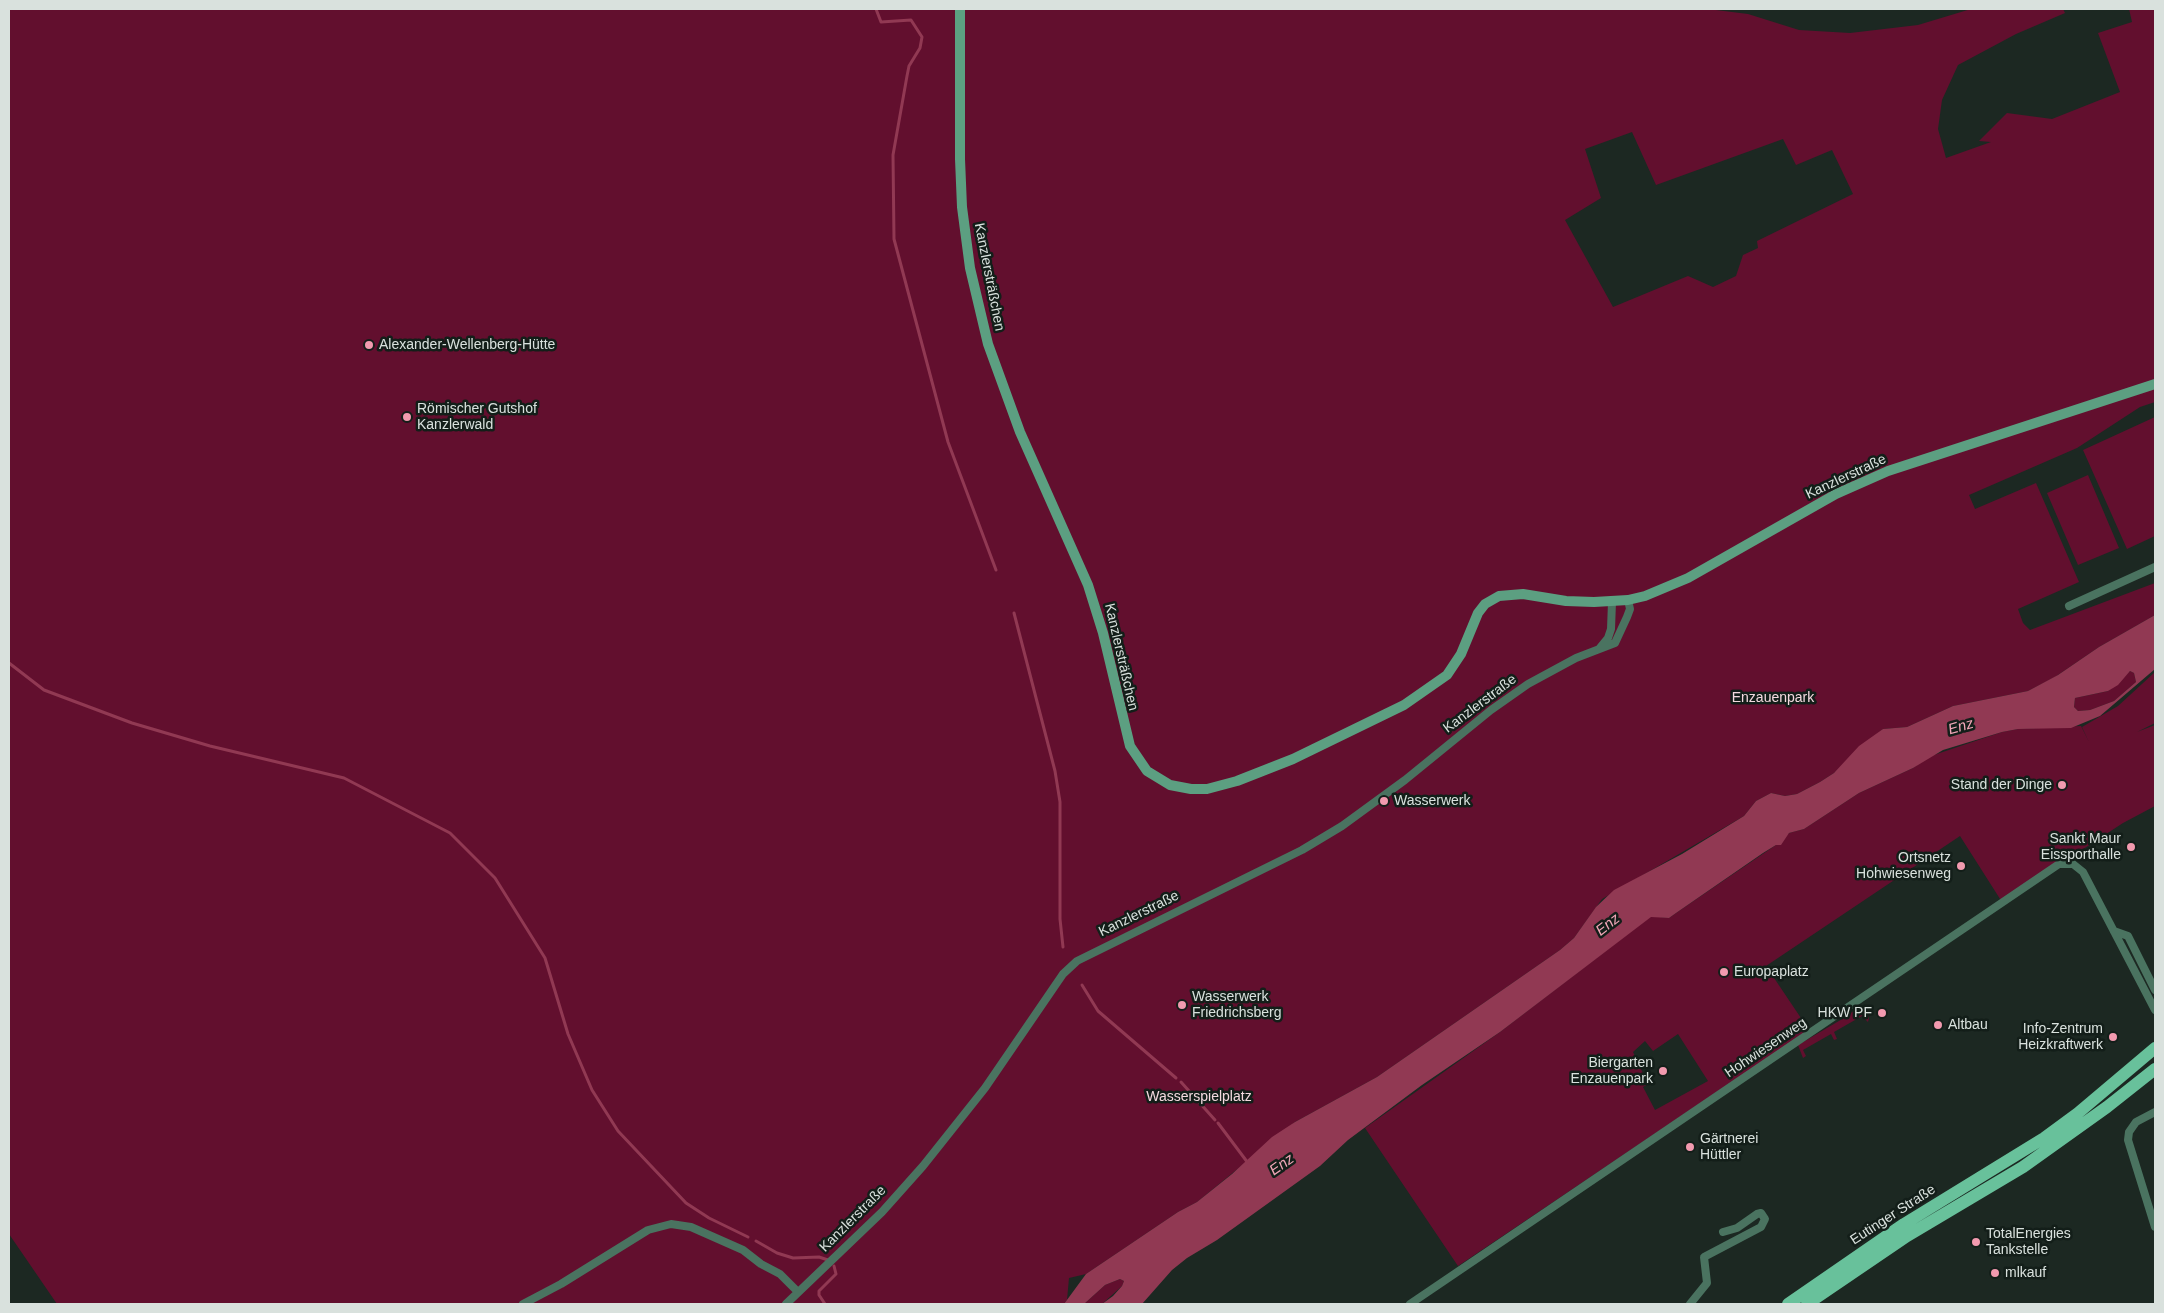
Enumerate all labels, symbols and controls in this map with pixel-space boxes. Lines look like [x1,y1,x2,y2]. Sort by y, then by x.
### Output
street label: Kanzlersträßchen [970,222,1008,332]
place label: Alexander-Wellenberg-Hütte [379,337,555,353]
marker: Alexander-Wellenberg-Hütte [363,339,375,351]
place label: Römischer Gutshof Kanzlerwald [417,401,537,434]
marker: Römischer Gutshof Kanzlerwald [401,411,413,423]
street label: Kanzlerstraße [1803,451,1889,503]
street label: Kanzlersträßchen [1100,602,1142,712]
street label: Kanzlerstraße [1440,671,1520,737]
park label: Enzauenpark [1732,690,1814,706]
water label: Enz [1946,715,1976,739]
place label: Stand der Dinge [1951,777,2052,793]
marker: Stand der Dinge [2056,779,2068,791]
place label: Wasserwerk [1394,793,1470,809]
marker: Wasserwerk [1378,795,1390,807]
place label: Sankt Maur Eissporthalle [2041,831,2121,864]
marker: Sankt Maur Eissporthalle [2125,841,2137,853]
place label: Ortsnetz Hohwiesenweg [1856,850,1951,882]
marker: Ortsnetz Hohwiesenweg [1955,860,1967,872]
street label: Kanzlerstraße [1096,887,1182,941]
water label: Enz [1592,910,1624,940]
place label: Europaplatz [1734,964,1809,980]
marker: Europaplatz [1718,966,1730,978]
place label: Wasserwerk Friedrichsberg [1192,989,1281,1022]
marker: Wasserwerk Friedrichsberg [1176,999,1188,1011]
place label: HKW PF [1818,1005,1872,1021]
marker: HKW PF [1876,1007,1888,1019]
street label: Hohwiesenweg [1722,1014,1810,1082]
place label: Altbau [1948,1017,1988,1033]
marker: Altbau [1932,1019,1944,1031]
place label: Info-Zentrum Heizkraftwerk [2018,1021,2103,1054]
marker: Info-Zentrum Heizkraftwerk [2107,1031,2119,1043]
place label: Biergarten Enzauenpark [1570,1055,1653,1088]
marker: Biergarten Enzauenpark [1657,1065,1669,1077]
park label: Wasserspielplatz [1146,1089,1252,1105]
place label: Gärtnerei Hüttler [1700,1131,1758,1164]
marker: Gärtnerei Hüttler [1684,1141,1696,1153]
water label: Enz [1266,1150,1298,1180]
street label: Eutinger Straße [1847,1181,1939,1249]
street label: Kanzlerstraße [816,1182,890,1256]
place label: TotalEnergies Tankstelle [1986,1226,2071,1258]
marker: TotalEnergies Tankstelle [1970,1236,1982,1248]
place label: mlkauf [2005,1265,2046,1281]
marker: mlkauf [1989,1267,2001,1279]

